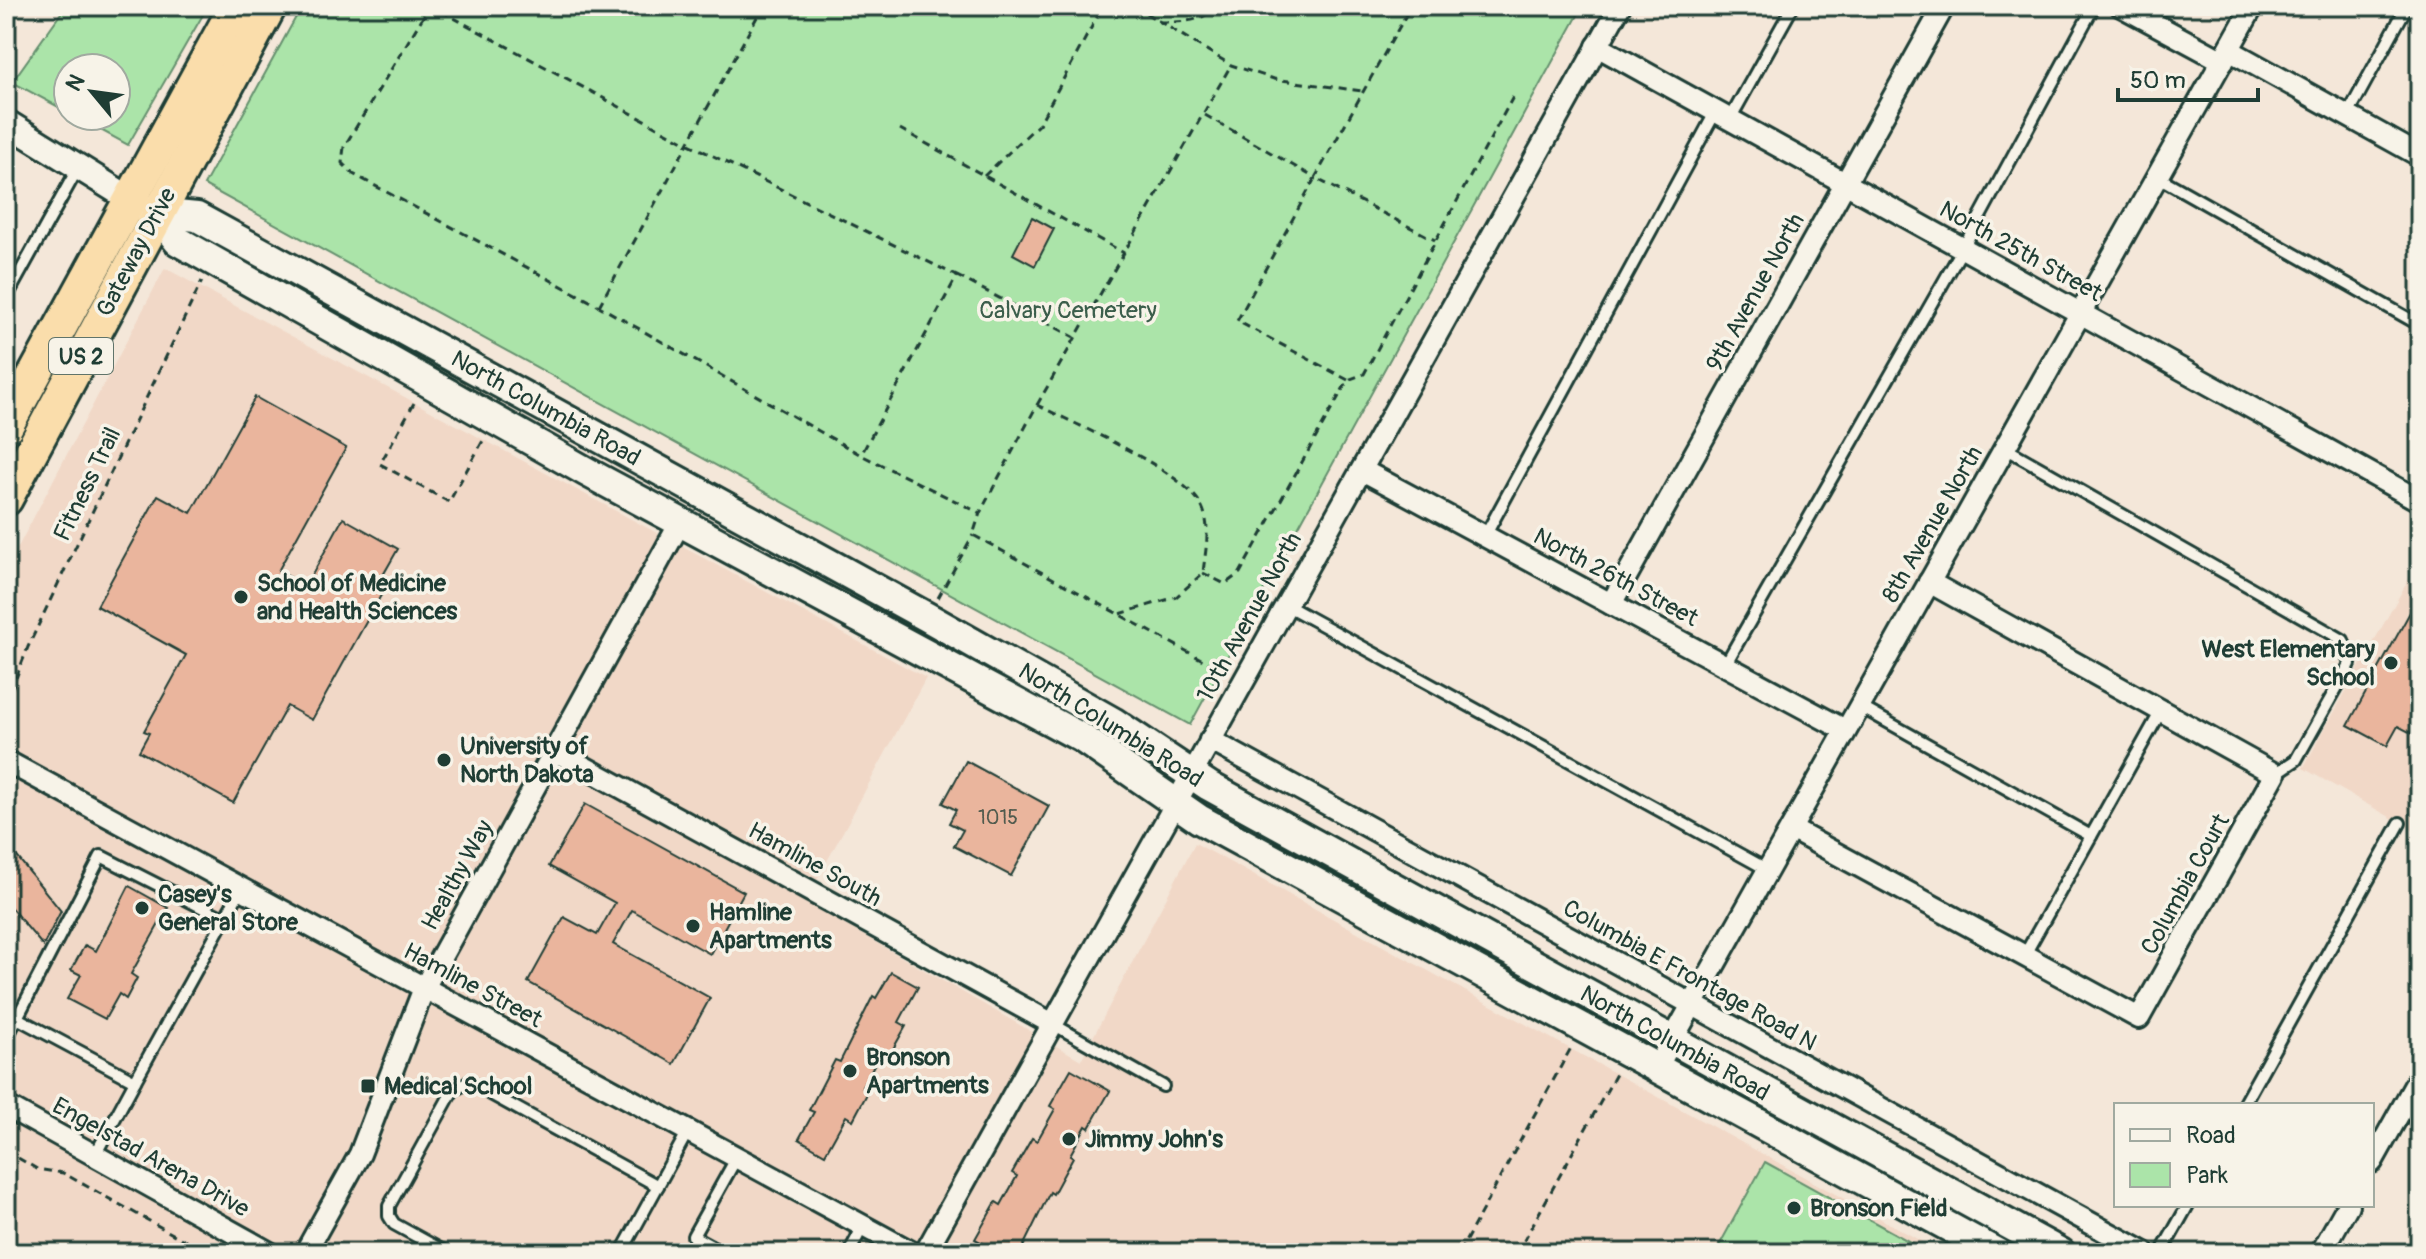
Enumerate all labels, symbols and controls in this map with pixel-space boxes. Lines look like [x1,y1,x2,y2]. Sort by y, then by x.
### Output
north arrow [52,52,132,132]
scale bar [2118,52,2258,102]
text: 50 m [2130,66,2186,95]
text: N [60,69,91,96]
street label: Gateway Drive [90,183,183,322]
street label: North 25th Street [1934,195,2107,308]
street label: 9th Avenue North [1700,208,1811,376]
park label: Calvary Cemetery [979,296,1157,325]
road number: US 2 [49,338,113,374]
street label: North Columbia Road [446,344,646,473]
street label: Fitness Trail [48,423,127,546]
street label: 8th Avenue North [1876,441,1989,608]
street label: North 26th Street [1528,522,1703,633]
street label: 10th Avenue North [1191,527,1308,707]
place label: School of Medicine and Health Sciences [257,569,457,626]
marker: School of Medicine and Health Sciences [232,588,250,606]
place label: West Elementary School [2202,635,2376,692]
marker: West Elementary School [2382,654,2400,672]
street label: North Columbia Road [1013,657,1208,794]
place label: University of North Dakota [460,732,594,789]
marker: University of North Dakota [435,751,453,769]
house number: 1015 [978,805,1018,830]
street label: Columbia Court [2135,808,2236,960]
street label: Healthy Way [415,815,500,935]
street label: Hamline South [743,816,886,913]
place label: Casey's General Store [158,880,299,937]
street label: Columbia E Frontage Road N [1558,893,1822,1057]
place label: Hamline Apartments [709,898,832,955]
marker: Casey's General Store [133,899,151,917]
marker: Hamline Apartments [684,917,702,935]
street label: Hamline Street [398,937,547,1034]
street label: North Columbia Road [1575,979,1775,1108]
place label: Bronson Apartments [866,1043,989,1100]
marker: Bronson Apartments [841,1062,859,1080]
place label: Medical School [384,1072,532,1101]
marker: Medical School [359,1077,377,1095]
street label: Engelstad Arena Drive [47,1091,254,1224]
legend [2114,1103,2374,1207]
text: Road [2186,1121,2236,1150]
place label: Jimmy John's [1085,1125,1223,1154]
marker: Jimmy John's [1060,1130,1078,1148]
text: Park [2186,1161,2228,1190]
place label: Bronson Field [1810,1194,1948,1223]
marker: Bronson Field [1785,1199,1803,1217]

